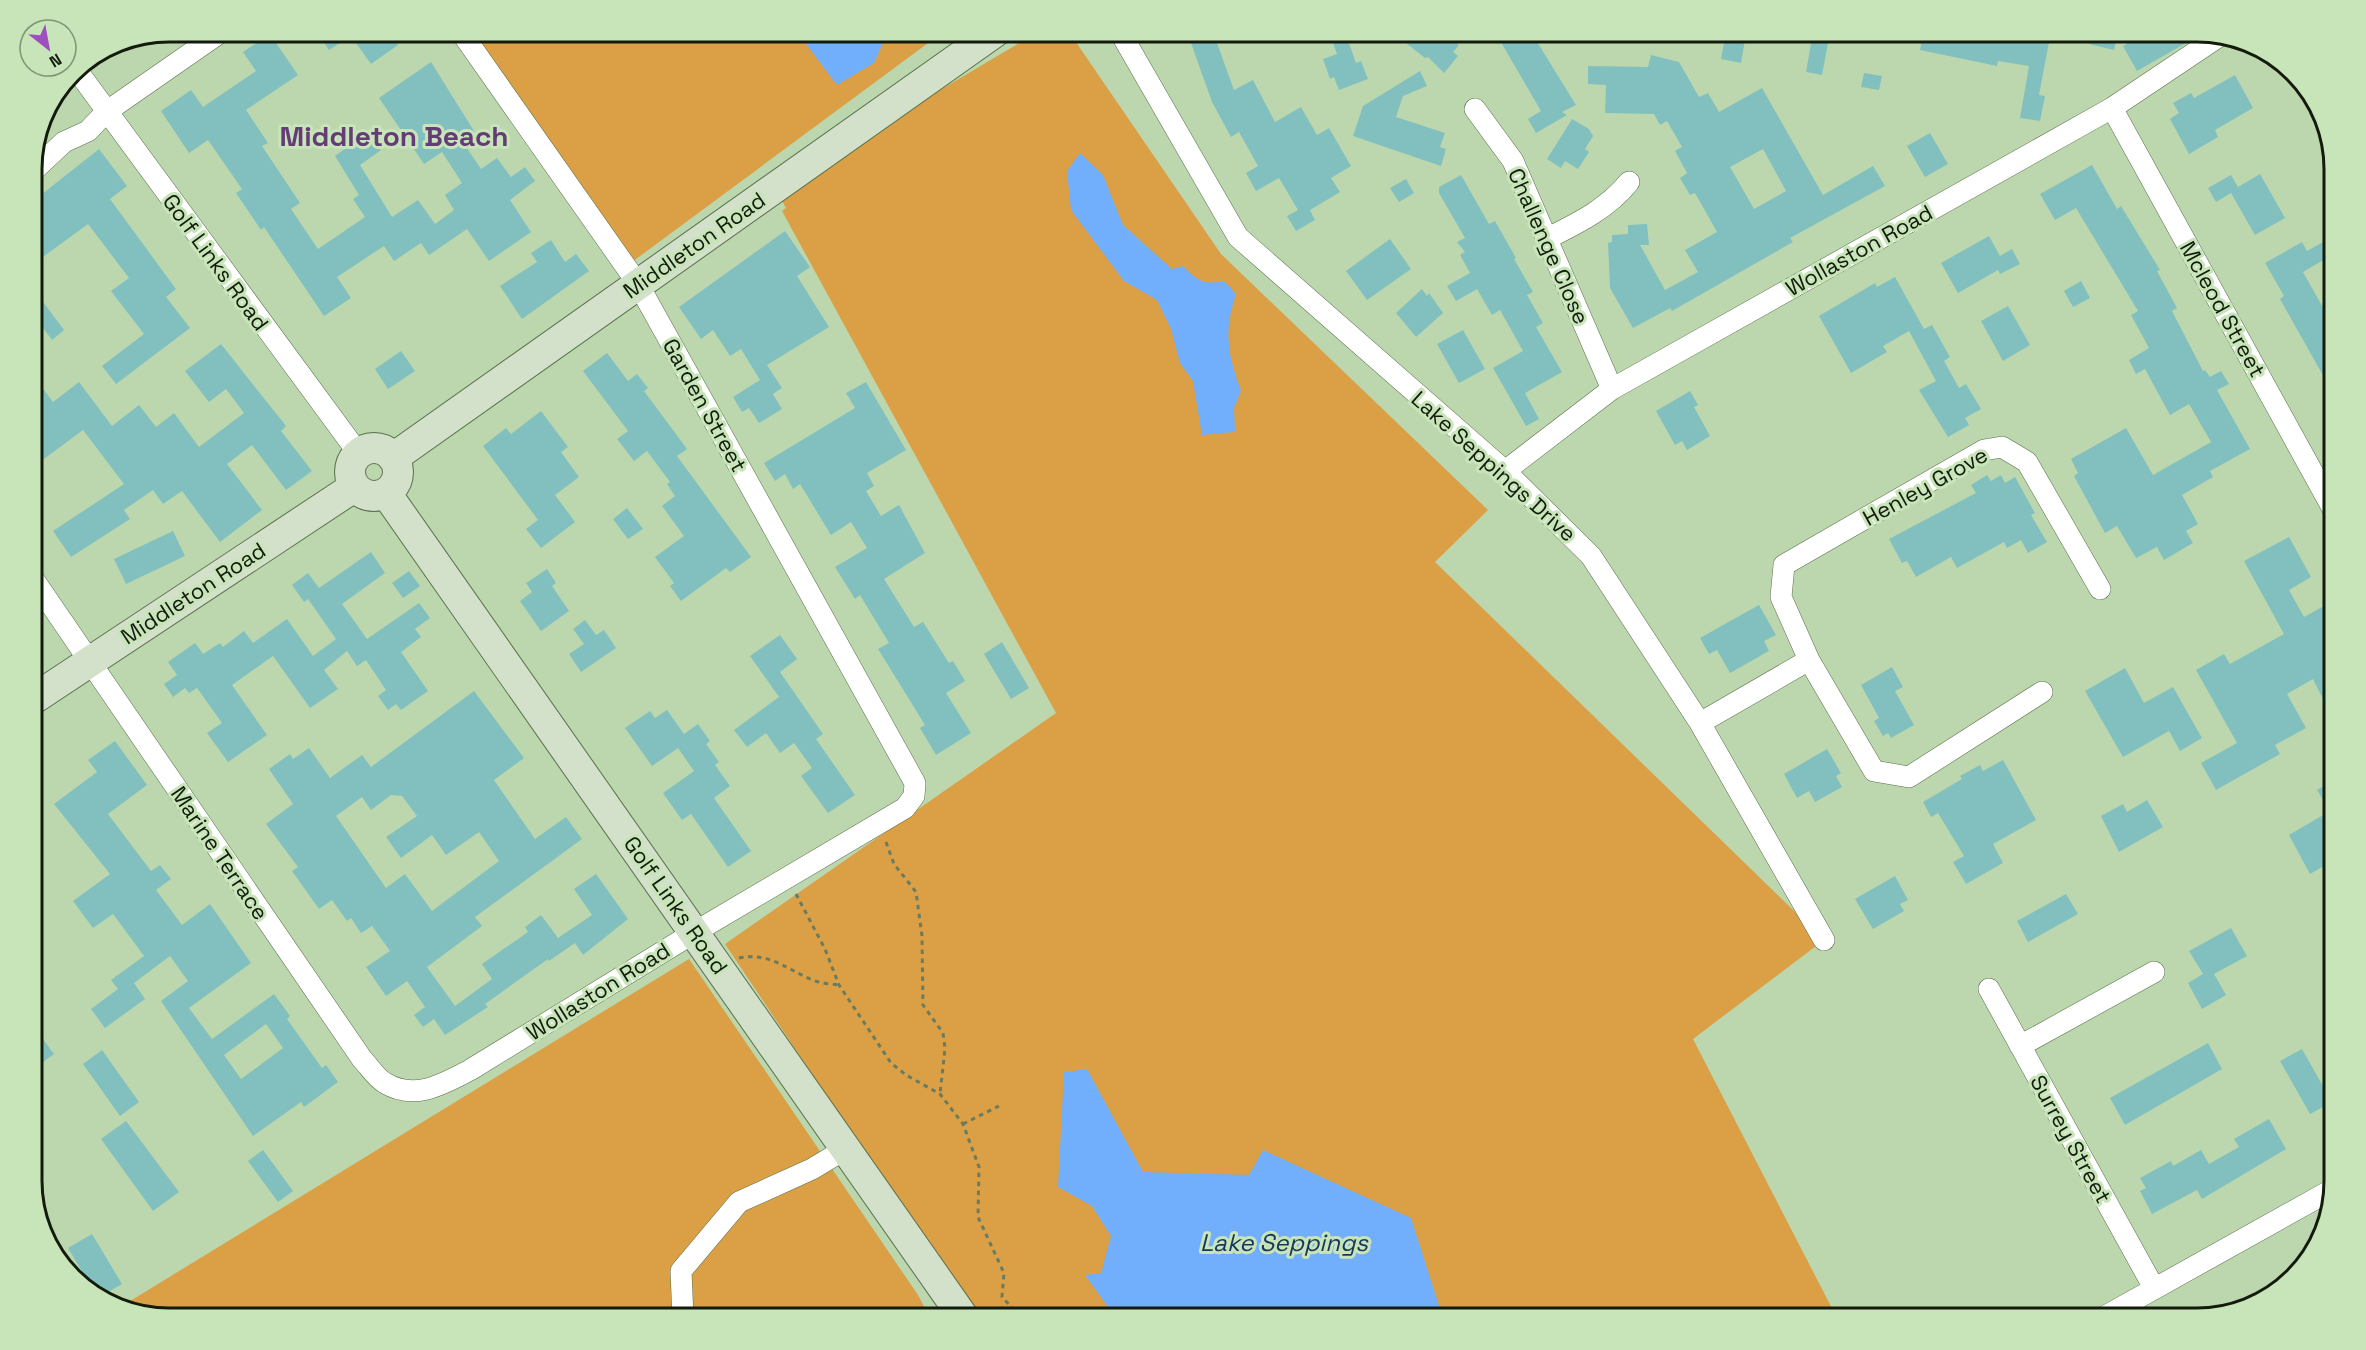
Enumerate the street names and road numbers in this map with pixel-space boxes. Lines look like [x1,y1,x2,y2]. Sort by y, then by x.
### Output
street label: Challenge Close [1502,164,1596,328]
street label: Middleton Road [617,186,771,304]
street label: Golf Links Road [157,188,275,336]
street label: Wollaston Road [1781,198,1937,302]
street label: Mcleod Street [2174,236,2272,382]
street label: Garden Street [657,333,753,477]
street label: Lake Seppings Drive [1406,385,1582,547]
street label: Henley Grove [1858,440,1992,532]
street label: Middleton Road [115,536,271,650]
street label: Marine Terrace [165,781,275,925]
street label: Golf Links Road [618,830,734,980]
street label: Wollaston Road [521,936,675,1046]
street label: Surrey Street [2024,1070,2118,1208]

